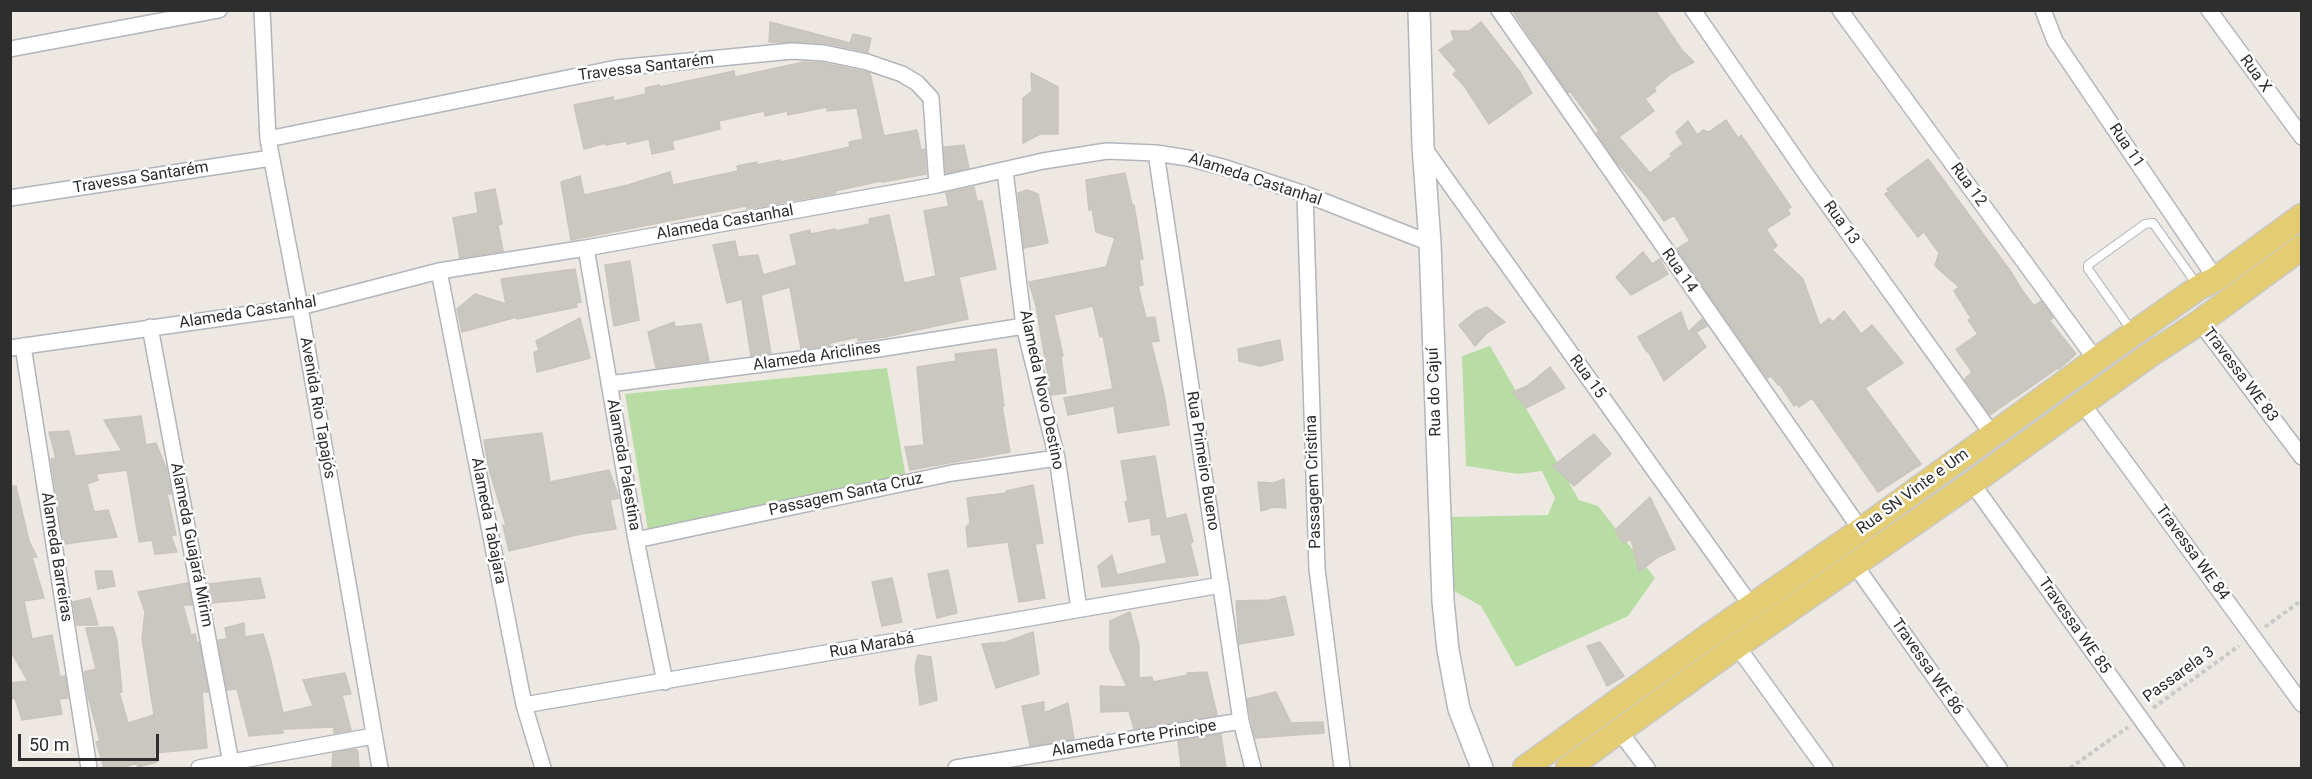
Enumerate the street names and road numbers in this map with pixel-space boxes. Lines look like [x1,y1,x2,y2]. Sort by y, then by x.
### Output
street label: Travessa Santarém [577,50,715,86]
street label: Rua X [2235,52,2275,96]
street label: Rua 11 [2104,120,2148,172]
street label: Alameda Castanhal [1186,149,1324,211]
street label: Travessa Santarém [72,158,210,198]
street label: Rua 12 [1946,159,1990,211]
street label: Rua 13 [1819,197,1863,249]
street label: Alameda Castanhal [655,201,795,245]
street label: Rua 14 [1657,245,1701,297]
street label: Alameda Castanhal [178,293,318,333]
street label: Alameda Novo Destino [1015,308,1067,472]
street label: Travessa WE 83 [2198,324,2282,426]
street label: Avenida Rio Tapajós [295,336,339,480]
street label: Alameda Ariclines [752,339,882,375]
street label: Rua do Cajuí [1424,347,1446,437]
street label: Rua 15 [1565,351,1609,403]
street label: Rua Primeiro Bueno [1182,390,1222,532]
street label: Alameda Palestina [602,398,644,532]
street label: Passagem Cristina [1302,415,1326,549]
street label: Rua SN Vinte e Um [1853,445,1973,539]
street label: Alameda Tabajara [466,456,510,586]
street label: Alameda Guajará Mirim [166,461,216,629]
street label: Passagem Santa Cruz [767,469,925,521]
street label: Alameda Barreiras [36,491,76,623]
street label: Travessa WE 84 [2151,502,2233,604]
street label: Travessa WE 85 [2034,574,2114,678]
street label: Travessa WE 86 [1887,615,1967,719]
street label: Rua Marabá [828,629,916,663]
street label: Passarela 3 [2140,643,2218,707]
street label: Alameda Forte Principe [1050,716,1218,762]

